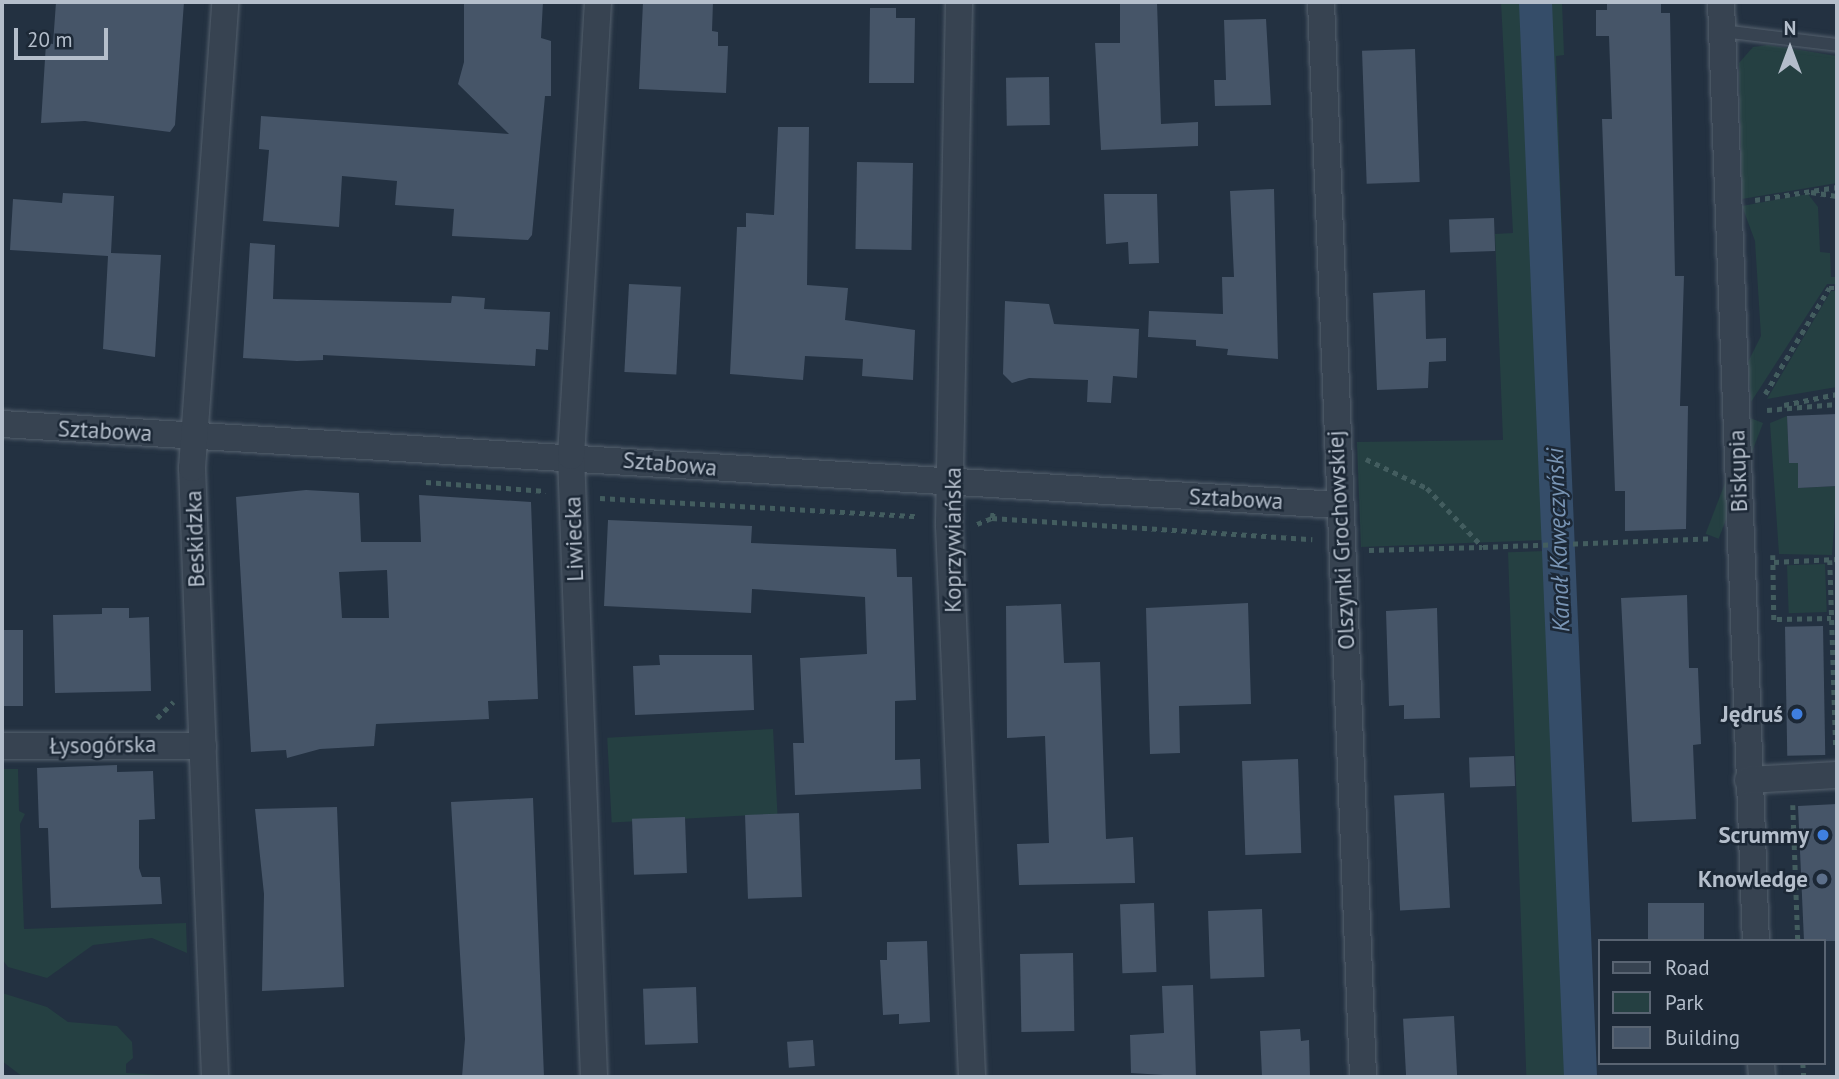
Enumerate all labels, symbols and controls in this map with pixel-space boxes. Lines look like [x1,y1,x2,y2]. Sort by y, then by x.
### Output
scale bar [18,14,112,58]
north arrow [1755,14,1825,84]
text: N [1784,16,1796,40]
text: 20 m [27,26,73,53]
street label: Sztabowa [57,415,153,447]
street label: Biskupia [1723,429,1753,513]
street label: Olszynki Grochowskiej [1321,430,1361,650]
street label: Sztabowa [622,446,718,482]
water label: Kanał Kawęczyński [1540,447,1576,633]
street label: Koprzywiańska [939,467,967,613]
street label: Sztabowa [1188,483,1284,515]
street label: Beskidzka [180,490,210,588]
street label: Liwiecka [559,496,589,582]
place label: Jędruś [1721,700,1783,728]
marker: Jędruś [1789,706,1805,722]
street label: Łysogórska [49,730,157,760]
place label: Scrummy [1718,821,1809,849]
marker: Scrummy [1815,827,1831,843]
place label: Knowledge [1698,865,1808,893]
marker: Knowledge [1814,871,1830,887]
legend [1598,939,1825,1065]
text: Road [1665,954,1709,981]
text: Park [1665,989,1704,1016]
text: Building [1665,1024,1740,1051]

